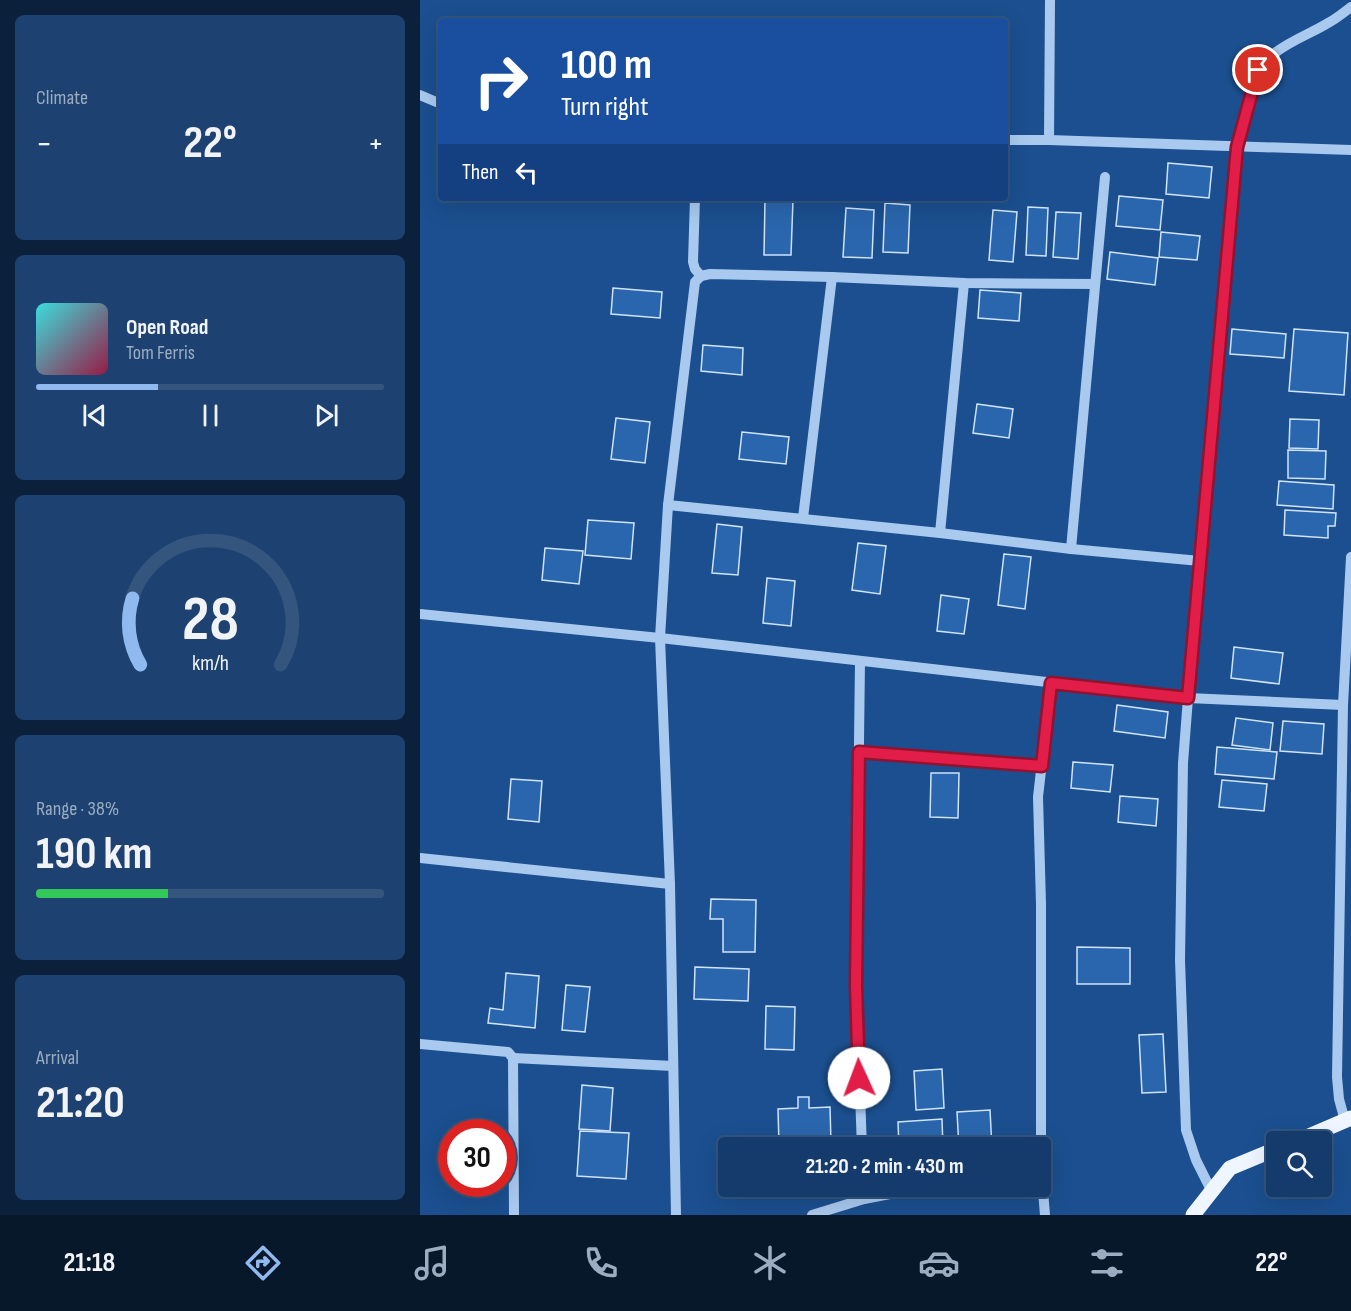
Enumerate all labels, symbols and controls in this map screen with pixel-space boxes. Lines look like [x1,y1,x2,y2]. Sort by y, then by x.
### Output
text: 100 m [561,40,652,91]
icon: right [462,42,540,120]
pin [1232,44,1283,95]
icon: arrive [1241,53,1274,86]
text: Climate [36,86,88,110]
text: Turn right [561,91,648,123]
text: 22° [183,116,237,171]
text: − [36,124,52,164]
text: + [368,124,384,164]
icon: left [510,156,543,189]
text: Then [462,159,498,186]
text: Open Road [126,314,208,341]
text: Tom Ferris [126,341,195,365]
icon: previous [78,399,111,432]
icon: pause [194,399,227,432]
icon: next [310,399,343,432]
text: 28 [182,583,238,658]
text: km/h [191,651,229,676]
text: Range · 38% [36,797,119,821]
text: 190 km [36,827,152,882]
text: Arrival [36,1046,79,1070]
position arrow [827,1046,891,1110]
text: 21:20 [36,1076,125,1131]
speed limit sign: 30 [438,1119,516,1197]
map controls [1266,1131,1332,1197]
button: search [1266,1131,1332,1197]
text: 21:20 · 2 min · 430 m [805,1153,964,1180]
icon: directions [242,1242,284,1284]
icon: music [411,1242,453,1284]
icon: phone [580,1242,622,1284]
icon: climate [749,1242,791,1284]
icon: car [918,1242,960,1284]
icon: filters [1086,1242,1128,1284]
text: 21:18 [63,1247,115,1279]
text: 22° [1255,1247,1287,1279]

